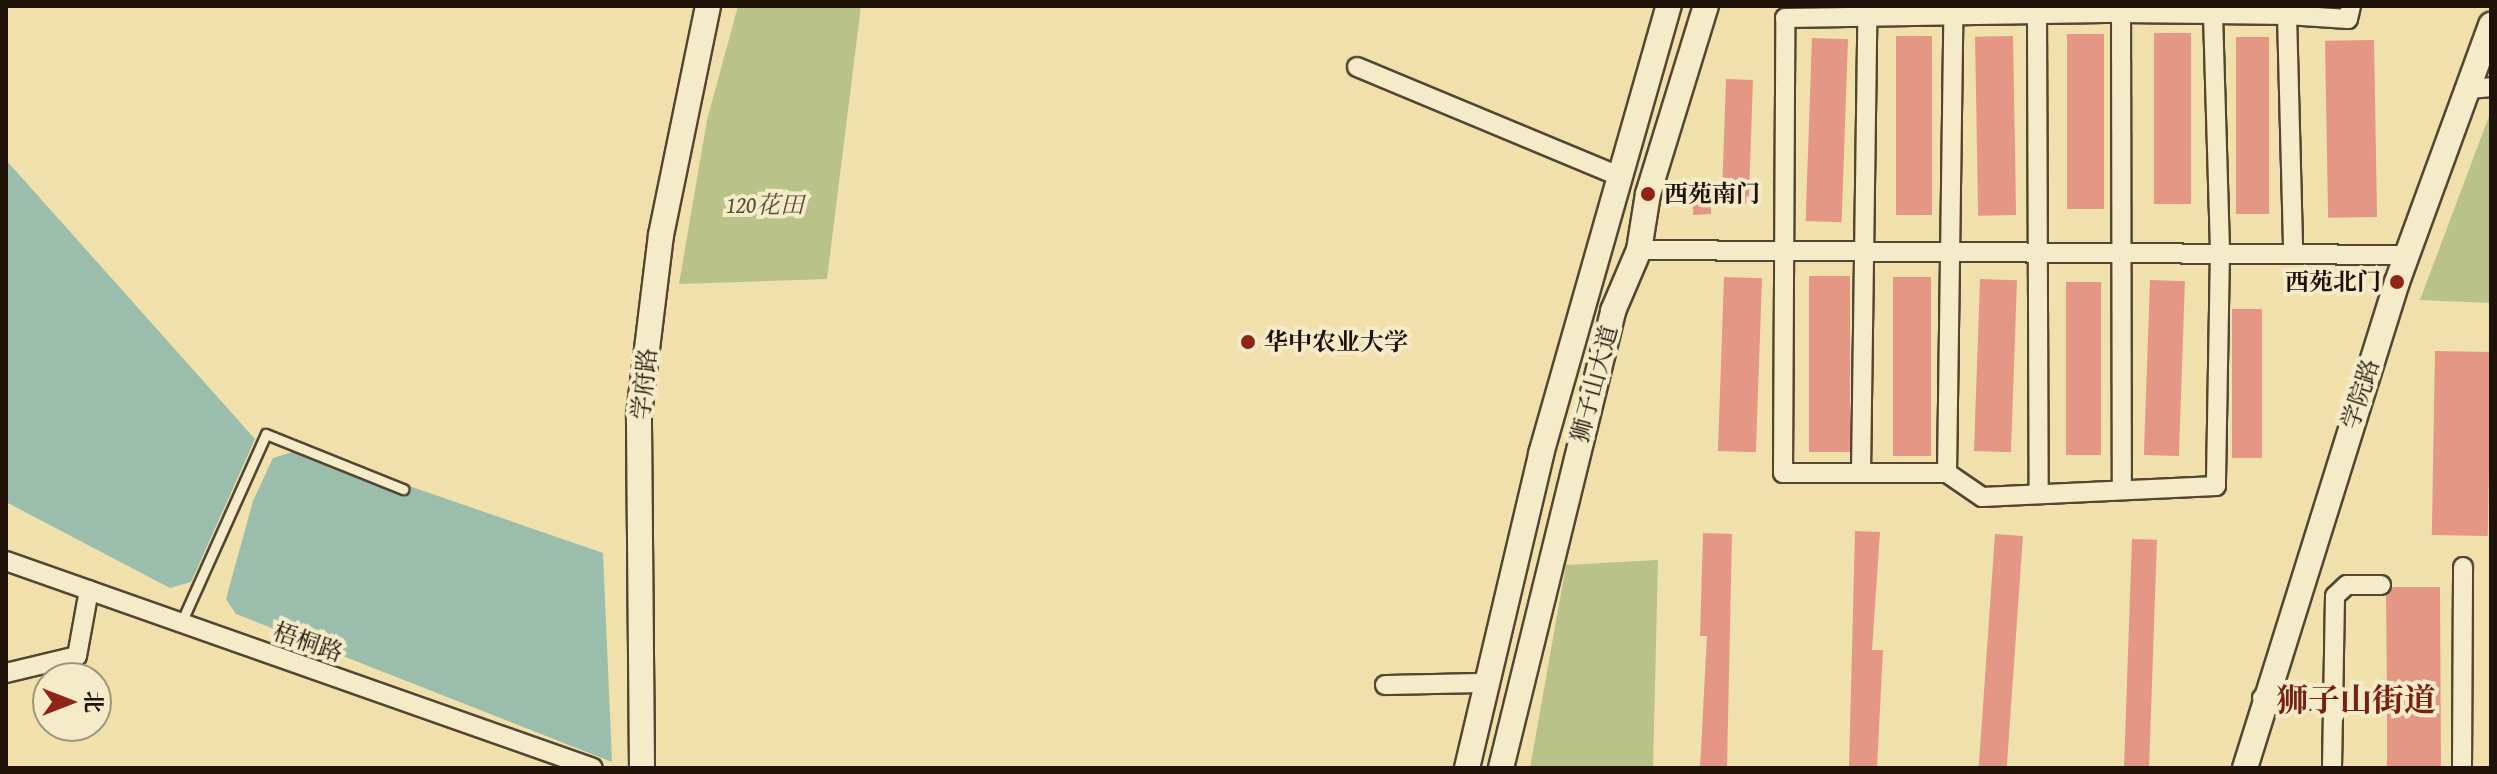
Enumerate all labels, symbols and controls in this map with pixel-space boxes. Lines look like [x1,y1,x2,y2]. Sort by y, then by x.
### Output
place label: 西苑南门 [1664,180,1760,208]
marker: 西苑南门 [1639,185,1657,203]
park label: 120花田 [726,191,804,219]
place label: 西苑北门 [2285,268,2381,296]
marker: 西苑北门 [2388,273,2406,291]
street label: 狮子山大道 [1565,322,1623,446]
place label: 华中农业大学 [1264,328,1408,356]
marker: 华中农业大学 [1239,333,1257,351]
street label: 学府路 [626,347,662,421]
street label: 学院路 [2335,355,2385,433]
street label: 梧桐路 [269,617,347,667]
north arrow [32,662,112,742]
district label: 狮子山街道 [2276,681,2436,719]
text: 北 [78,691,110,713]

